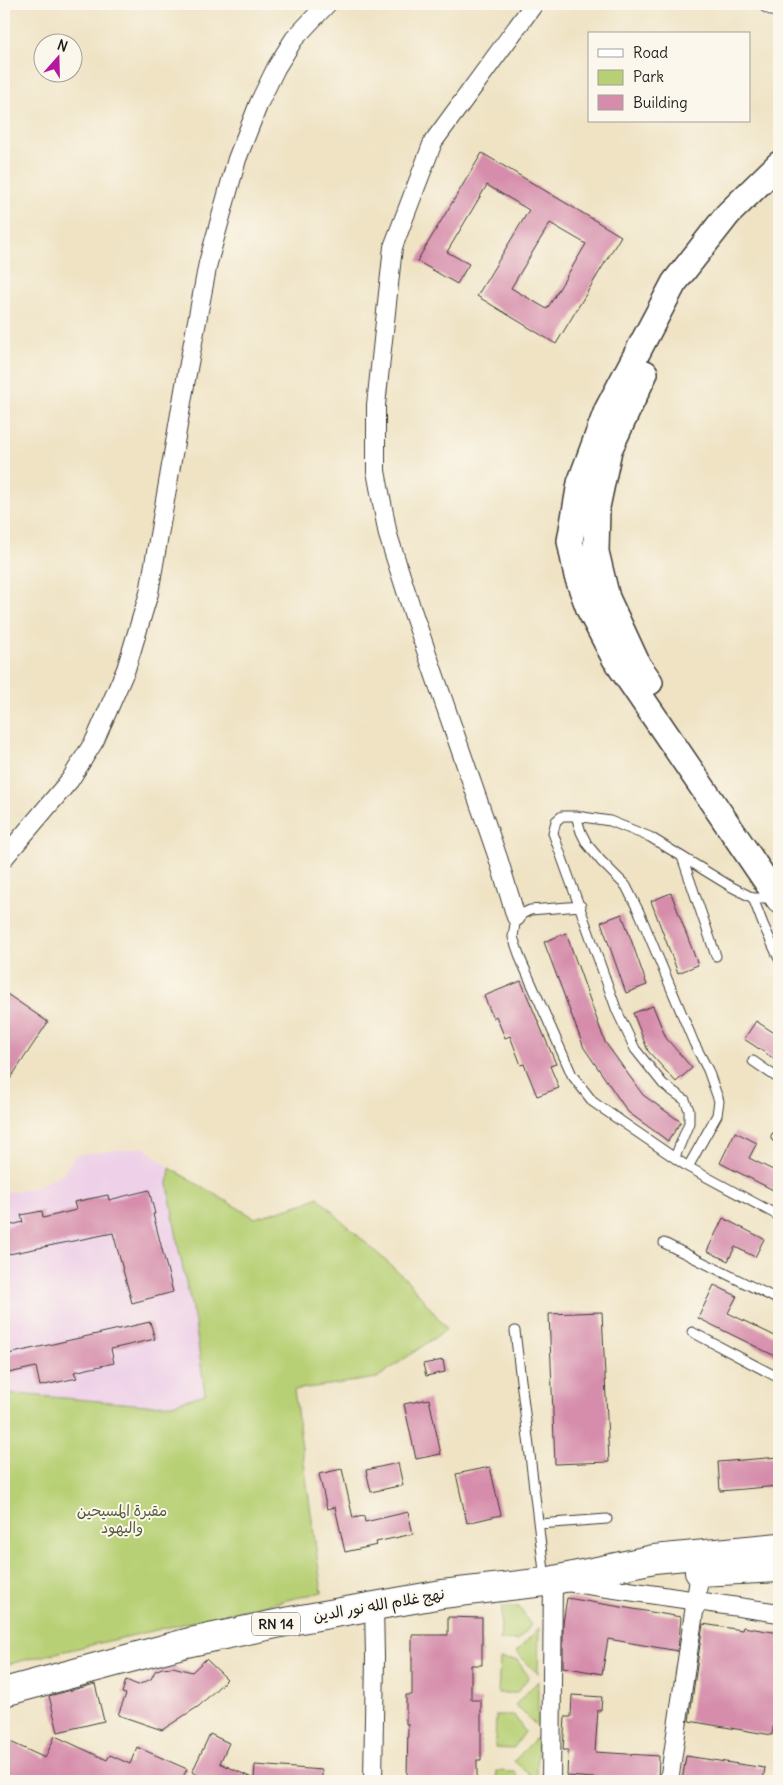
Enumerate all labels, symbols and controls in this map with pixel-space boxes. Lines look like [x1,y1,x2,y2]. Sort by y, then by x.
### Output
north arrow [32,32,82,82]
legend [588,32,750,122]
text: N [55,36,70,56]
text: Road [633,43,668,62]
text: Park [633,67,664,86]
text: Building [633,93,688,112]
park label: مقبرة المسيحين واليهود [77,1501,167,1537]
street label: نهج غلام الله نور الدين [312,1584,446,1627]
road number: RN 14 [252,1612,300,1636]

